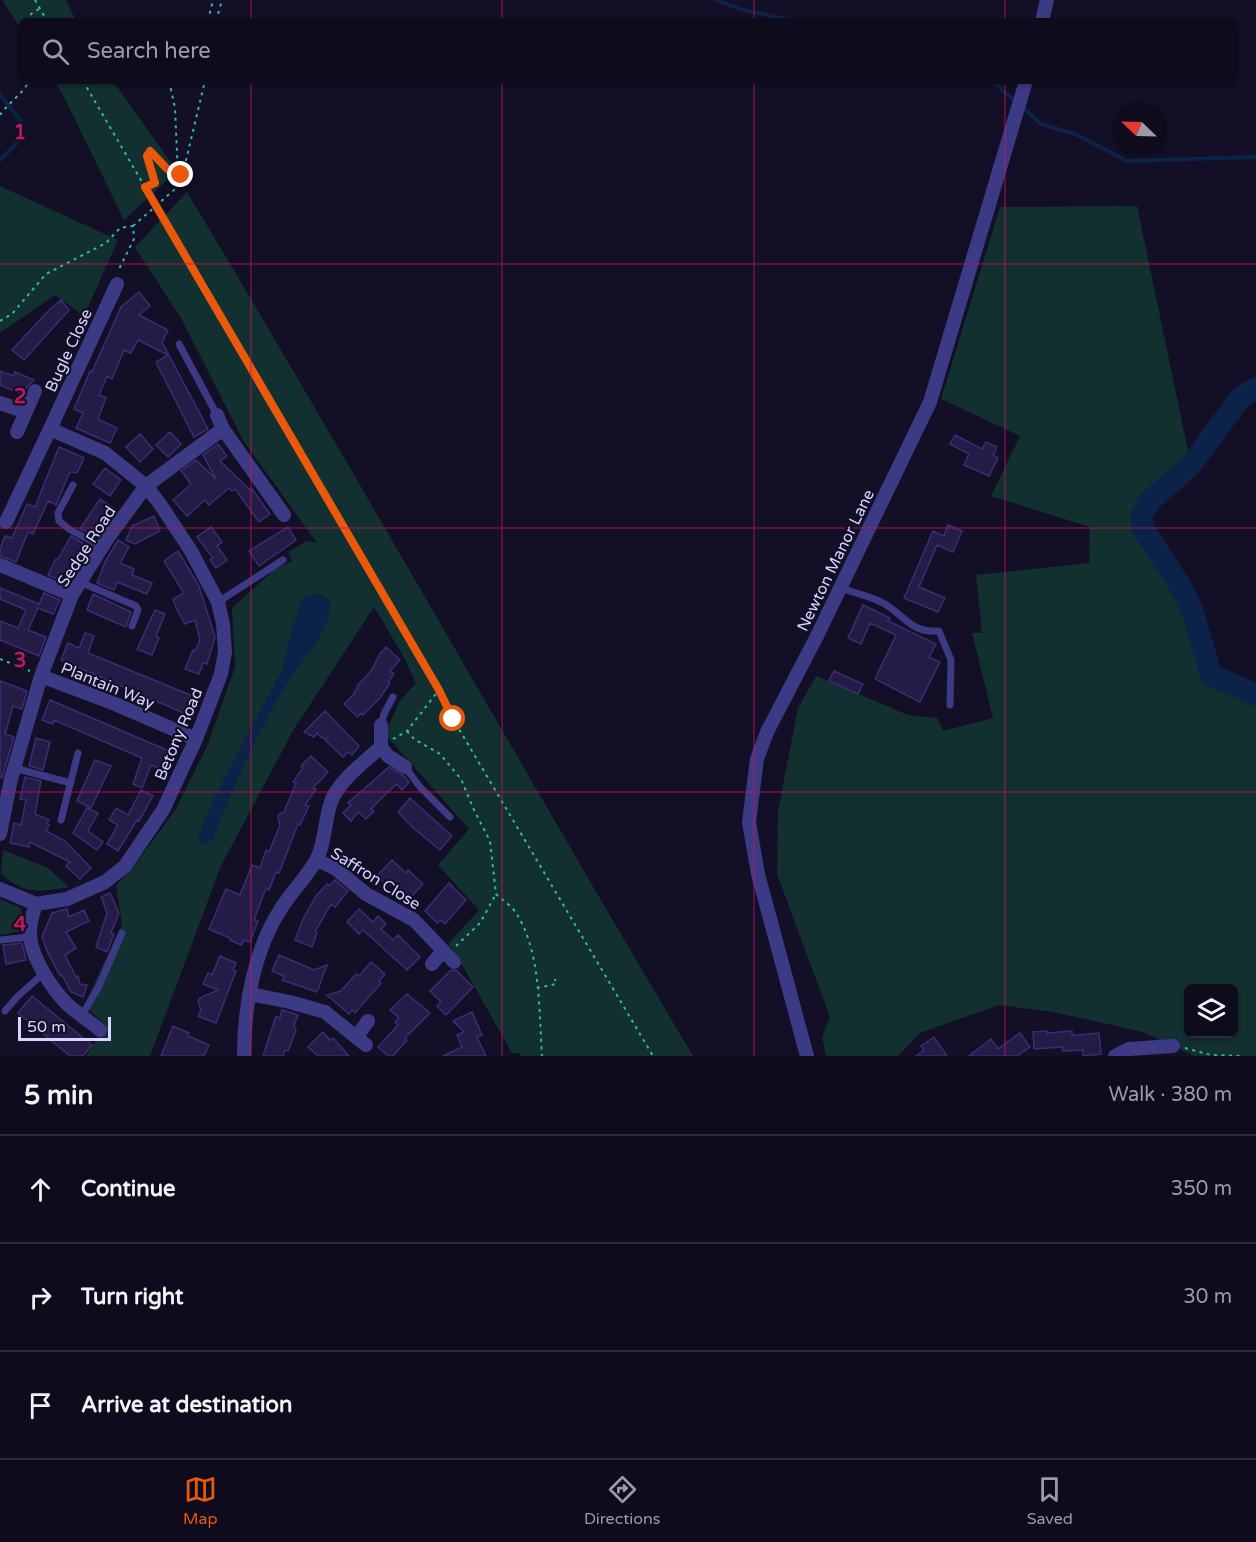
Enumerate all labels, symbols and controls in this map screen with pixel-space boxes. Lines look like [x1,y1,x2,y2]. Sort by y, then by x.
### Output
search box [18,18,1238,84]
icon: search [39,35,72,68]
text: Search here [87,38,211,64]
north arrow [1112,102,1166,156]
text: 1 [14,121,26,145]
route end [167,161,193,187]
street label: Bugle Close [41,306,97,395]
text: 2 [14,385,26,409]
street label: Newton Manor Lane [793,486,879,635]
street label: Sedge Road [53,502,120,591]
text: 3 [14,649,26,673]
street label: Plantain Way [58,658,158,714]
street label: Betony Road [150,685,207,784]
route start [439,705,465,731]
street label: Saffron Close [327,843,424,914]
text: 4 [14,913,27,937]
map controls [1184,984,1238,1038]
button: layers [1184,984,1238,1038]
scale bar [18,1014,111,1042]
text: 50 m [27,1017,66,1037]
text: 5 min [24,1080,93,1111]
text: Walk · 380 m [1109,1083,1232,1107]
icon: ahead [24,1173,57,1206]
text: Continue [81,1176,176,1202]
text: 350 m [1171,1177,1232,1201]
icon: right [24,1281,57,1314]
text: Turn right [81,1284,183,1310]
text: 30 m [1183,1285,1232,1309]
icon: arrive [24,1389,57,1422]
text: Arrive at destination [81,1392,292,1418]
tab: Map [183,1473,218,1529]
tab: Directions [584,1473,660,1529]
tab: Saved [1027,1473,1073,1529]

